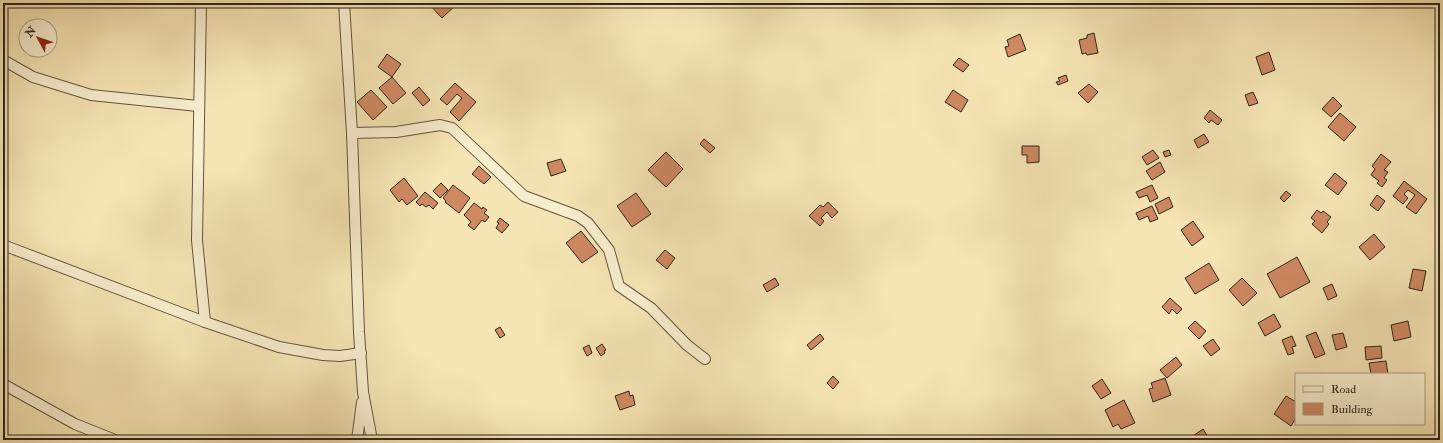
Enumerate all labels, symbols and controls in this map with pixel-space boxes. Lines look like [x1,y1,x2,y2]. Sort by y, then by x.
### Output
north arrow [18,18,58,58]
text: N [22,23,40,41]
legend [1295,373,1425,425]
text: Road [1331,382,1356,397]
text: Building [1331,402,1374,417]

